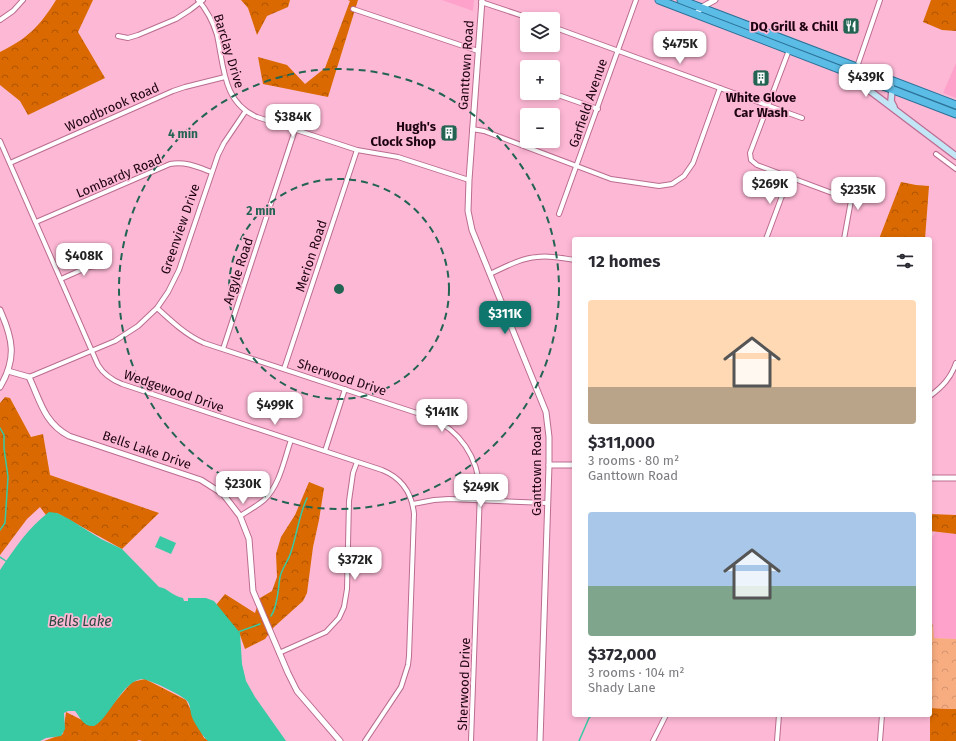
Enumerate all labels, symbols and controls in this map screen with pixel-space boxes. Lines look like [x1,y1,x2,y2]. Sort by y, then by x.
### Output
street label: Barclay Drive [211,12,247,90]
map controls [520,12,560,148]
button: layers [520,12,560,52]
restaurant icon: DQ Grill & Chill [841,16,861,36]
place label: DQ Grill & Chill [750,19,838,34]
street label: Ganttown Road [455,20,477,110]
pin: $475K [652,31,708,65]
text: $475K [662,36,698,51]
street label: Garfield Avenue [566,57,610,149]
button: + [520,60,560,100]
pin: $439K [838,64,894,98]
building icon: White Glove Car Wash [751,68,771,88]
text: $439K [848,69,884,84]
street label: Woodbrook Road [63,80,161,134]
place label: White Glove Car Wash [726,90,796,120]
pin: $384K [265,104,321,138]
button: − [520,108,560,148]
text: $384K [274,109,312,124]
place label: Hugh's Clock Shop [370,119,437,149]
building icon: Hugh's Clock Shop [439,123,459,143]
text: 4 min [168,127,198,141]
street label: Lombardy Road [74,151,164,201]
pin: $269K [742,171,798,205]
text: $269K [752,176,788,191]
pin: $235K [830,177,886,211]
street label: Greenview Drive [157,182,203,276]
text: $235K [840,182,876,197]
text: 2 min [246,204,276,218]
street label: Merion Road [292,218,330,294]
street label: Argyle Road [220,236,256,306]
pin: $408K [56,243,112,277]
text: $408K [65,248,103,263]
icon: filters [894,250,916,272]
text: 12 homes [588,251,660,272]
centre of rings [332,282,346,296]
pin: $311K [477,301,533,335]
text: $311K [488,306,522,321]
icon: home [716,326,788,398]
street label: Sherwood Drive [295,355,389,399]
street label: Wedgewood Drive [122,367,226,415]
pin: $499K [247,392,303,426]
text: $499K [256,397,294,412]
pin: $141K [414,399,470,433]
text: $141K [425,404,459,419]
street label: Ganttown Road [529,426,544,516]
street label: Bells Lake Drive [101,428,193,472]
text: $311,000 [588,432,655,453]
text: 3 rooms · 80 m² [588,453,679,468]
text: Ganttown Road [588,468,678,483]
pin: $230K [215,471,271,505]
pin: $249K [453,474,509,508]
text: $230K [225,476,261,491]
text: $249K [463,479,499,494]
icon: home [716,538,788,610]
pin: $372K [327,547,383,581]
text: $372K [338,552,372,567]
water label: Bells Lake [48,613,112,630]
street label: Sherwood Drive [455,637,473,731]
text: $372,000 [588,644,656,665]
text: 3 rooms · 104 m² [588,665,685,680]
text: Shady Lane [588,680,656,695]

